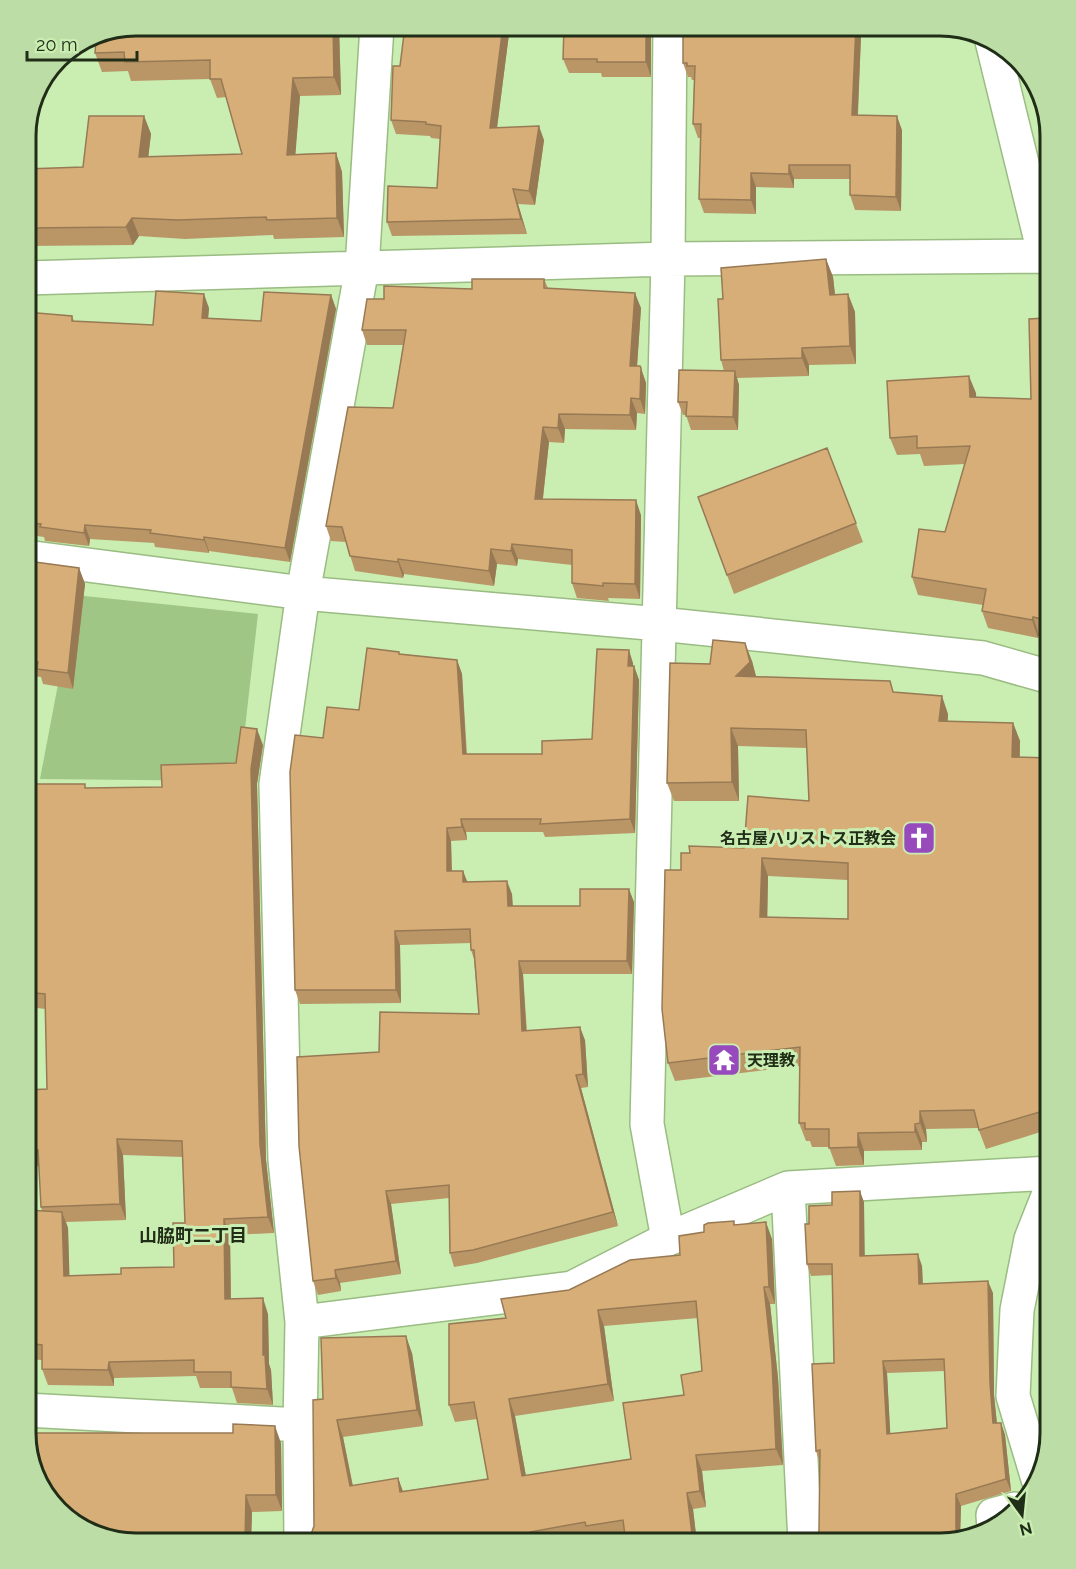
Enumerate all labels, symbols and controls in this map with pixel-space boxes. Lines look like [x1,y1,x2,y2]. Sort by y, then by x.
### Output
scale bar [27,24,136,62]
text: 20 m [36,34,78,55]
church icon: 名古屋ハリストス正教会 [901,820,937,856]
place label: 名古屋ハリストス正教会 [720,829,896,848]
temple icon: 天理教 [706,1042,742,1078]
place label: 天理教 [747,1051,795,1070]
district label: 山脇町二丁目 [139,1225,247,1246]
north arrow [992,1485,1052,1545]
text: N [1017,1518,1034,1540]

